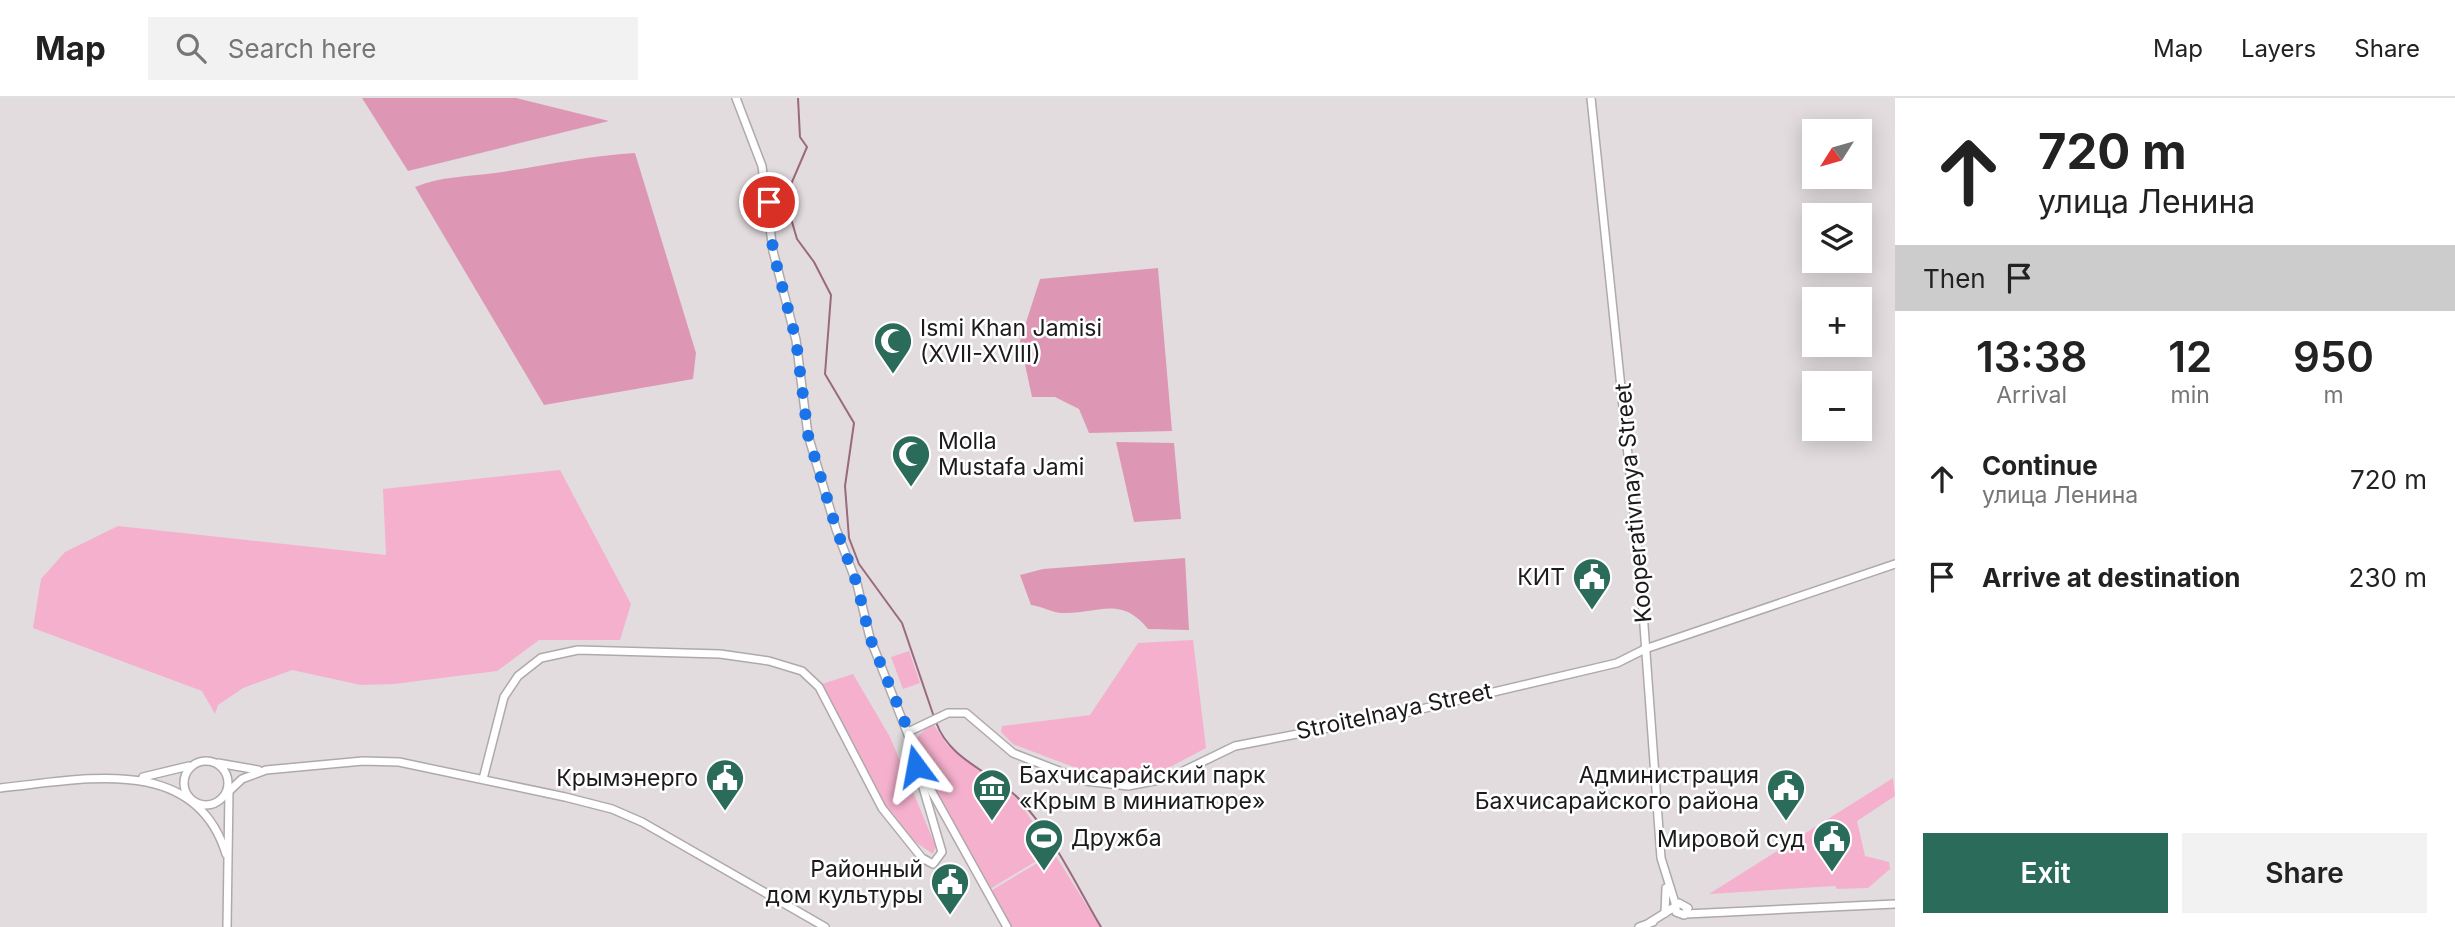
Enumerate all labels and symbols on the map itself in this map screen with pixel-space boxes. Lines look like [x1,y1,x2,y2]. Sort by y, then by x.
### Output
north arrow [1802,119,1872,189]
pin [739,172,799,232]
place label: Ismi Khan Jamisi (XVII-XVIII) [920,314,1102,368]
mosque icon: Ismi Khan Jamisi (XVII-XVIII) [872,320,914,375]
street label: Kooperativnaya Street [1609,382,1657,624]
place label: Molla Mustafa Jami [938,427,1084,481]
mosque icon: Molla Mustafa Jami [890,433,932,488]
public building icon: КИТ [1571,556,1613,611]
place label: КИТ [1517,563,1565,591]
street label: Stroitelnaya Street [1294,676,1495,745]
position arrow [879,729,953,803]
public building icon: Крымэнерго [704,757,746,812]
place label: Бахчисарайский парк «Крым в миниатюре» [1019,761,1266,815]
place label: Администрация Бахчисарайского района [1475,761,1759,815]
place label: Крымэнерго [556,764,698,792]
museum icon: Бахчисарайский парк «Крым в миниатюре» [971,767,1013,822]
public building icon: Администрация Бахчисарайского района [1765,767,1807,822]
sports icon: Дружба [1023,817,1065,872]
public building icon: Мировой суд [1811,818,1853,873]
place label: Дружба [1071,824,1162,852]
place label: Мировой суд [1657,825,1805,853]
place label: Районный дом культуры [766,855,923,909]
public building icon: Районный дом культуры [929,861,971,916]

